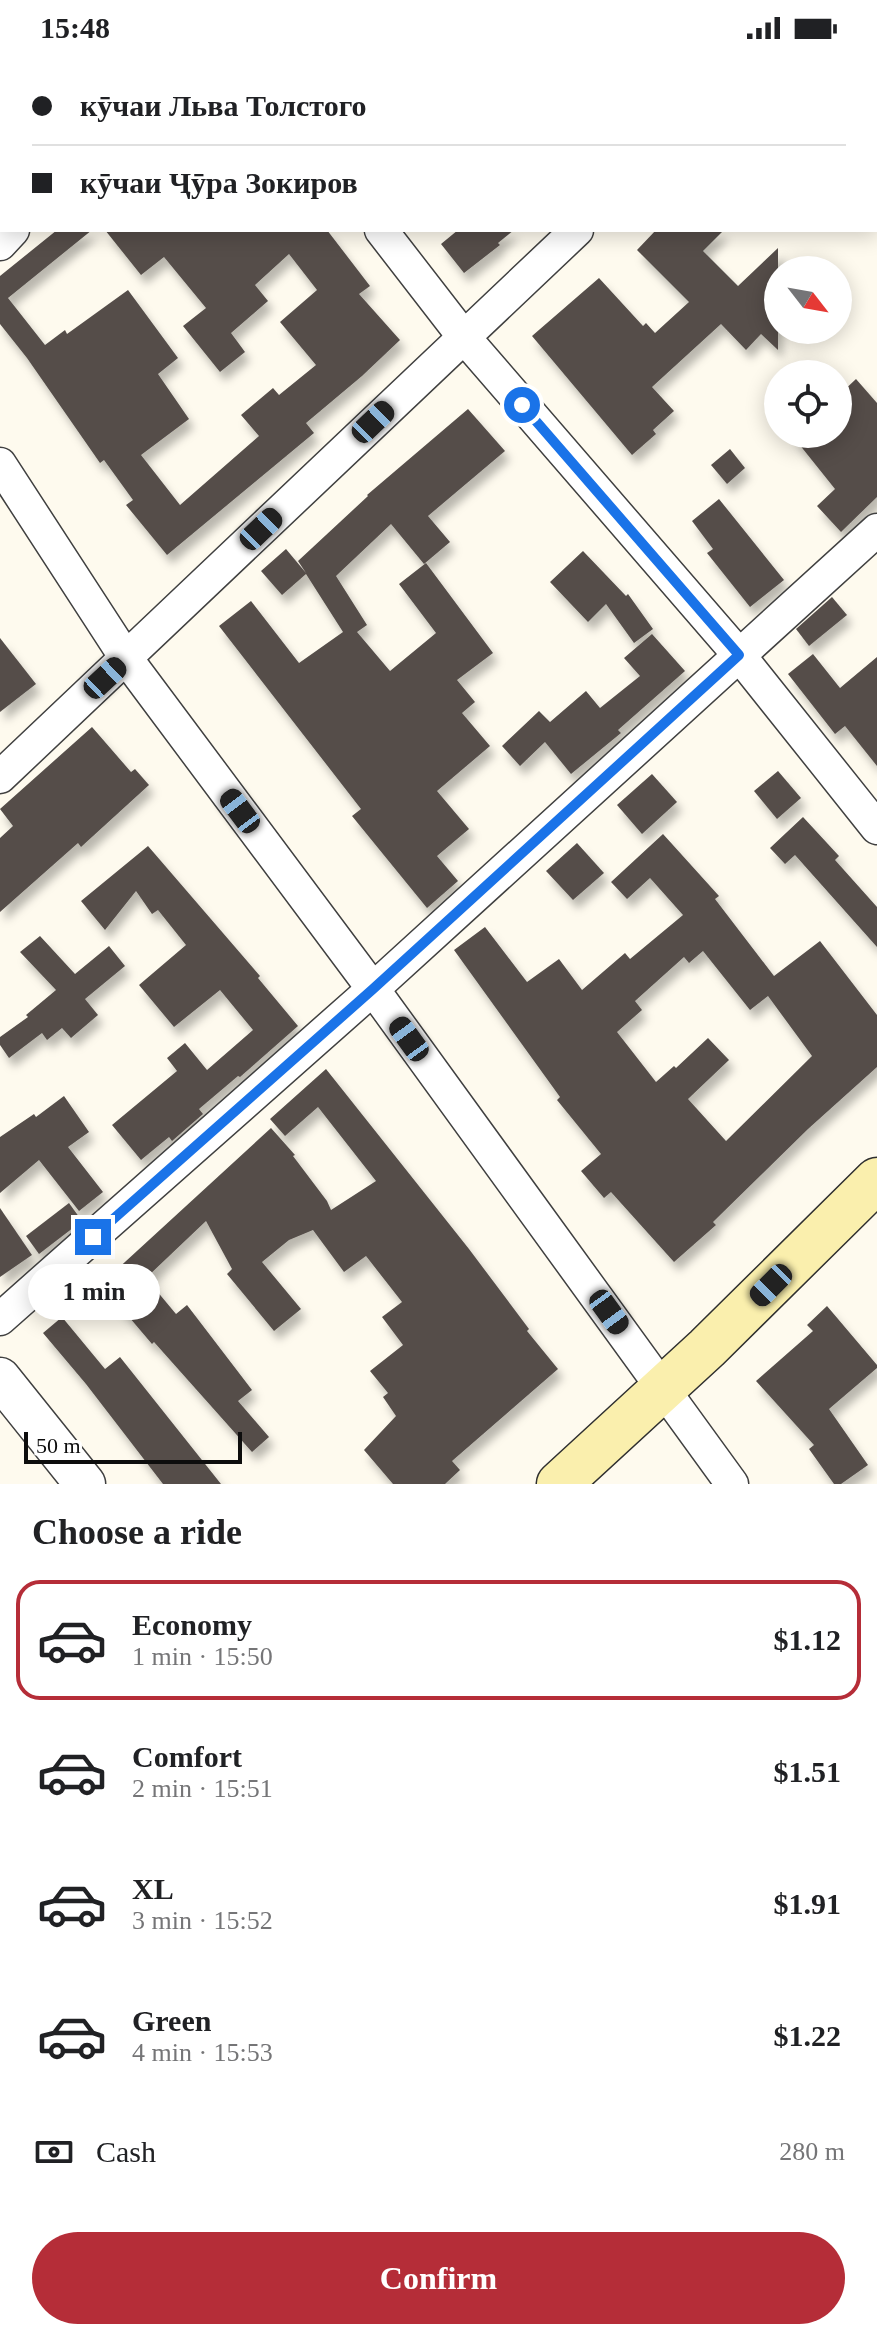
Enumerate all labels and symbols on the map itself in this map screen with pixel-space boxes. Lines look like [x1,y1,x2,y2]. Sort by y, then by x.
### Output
north arrow [764,256,852,344]
route start [504,387,540,423]
car [347,397,399,447]
car [235,504,287,554]
car [79,653,131,703]
car [216,785,264,837]
car [385,1013,433,1065]
route end [75,1219,111,1255]
car [746,1260,796,1310]
callout: 1 min [27,1265,159,1321]
car [585,1286,633,1338]
scale bar [24,1428,242,1464]

